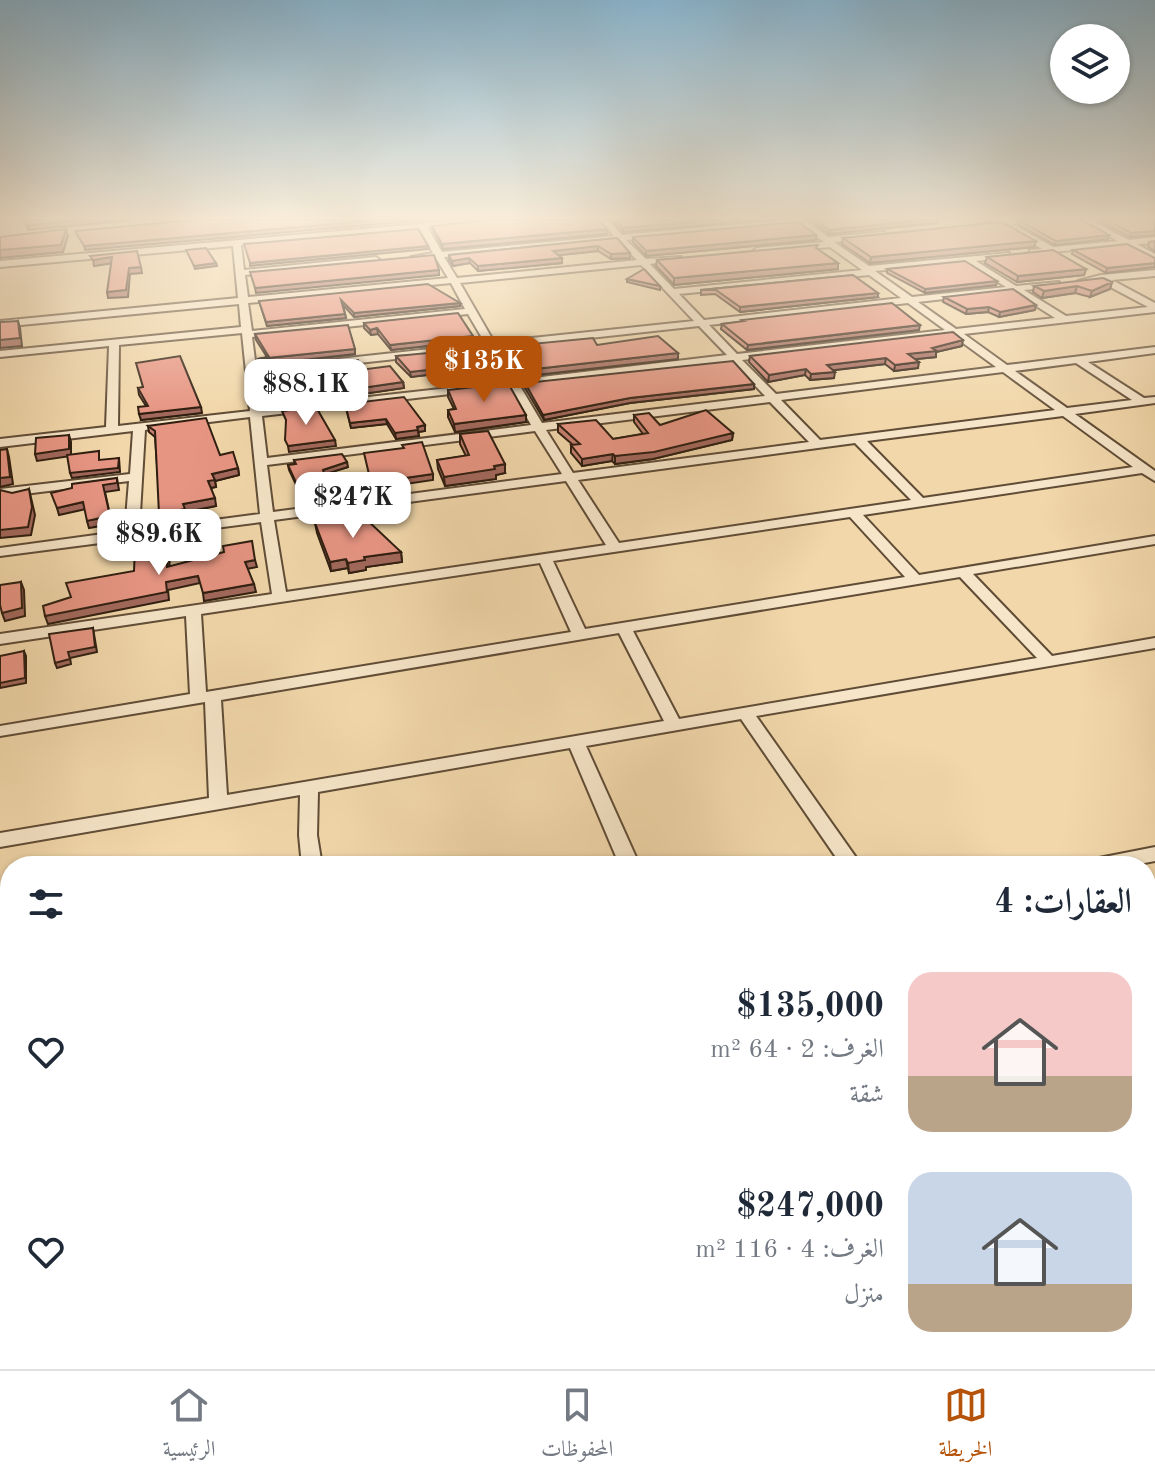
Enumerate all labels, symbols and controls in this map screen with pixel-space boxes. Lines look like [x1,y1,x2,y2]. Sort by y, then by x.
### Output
map controls [1050,24,1130,104]
button: layers [1050,24,1130,104]
pin: $135K [428,336,540,404]
text: $135K [444,349,524,375]
pin: $88.1K [241,359,371,427]
text: $88.1K [262,372,350,398]
pin: $247K [297,472,409,540]
text: $247K [313,485,393,511]
pin: $89.6K [94,509,224,577]
text: $89.6K [115,522,203,548]
icon: filters [24,882,68,926]
text: العقارات: 4 [994,886,1132,920]
text: $135,000 [736,990,884,1024]
icon: home [972,1004,1068,1100]
icon: heart [24,1030,68,1074]
text: الغرف: 2 · 64 m² [710,1037,884,1063]
text: شقة [850,1082,884,1108]
text: $247,000 [736,1190,884,1224]
icon: home [972,1204,1068,1300]
icon: heart [24,1230,68,1274]
text: الغرف: 4 · 116 m² [695,1237,884,1263]
text: منزل [844,1282,884,1308]
tab: الرئيسية [163,1383,216,1470]
tab: المحفوظات [541,1383,613,1470]
tab: الخريطة [939,1383,992,1470]

